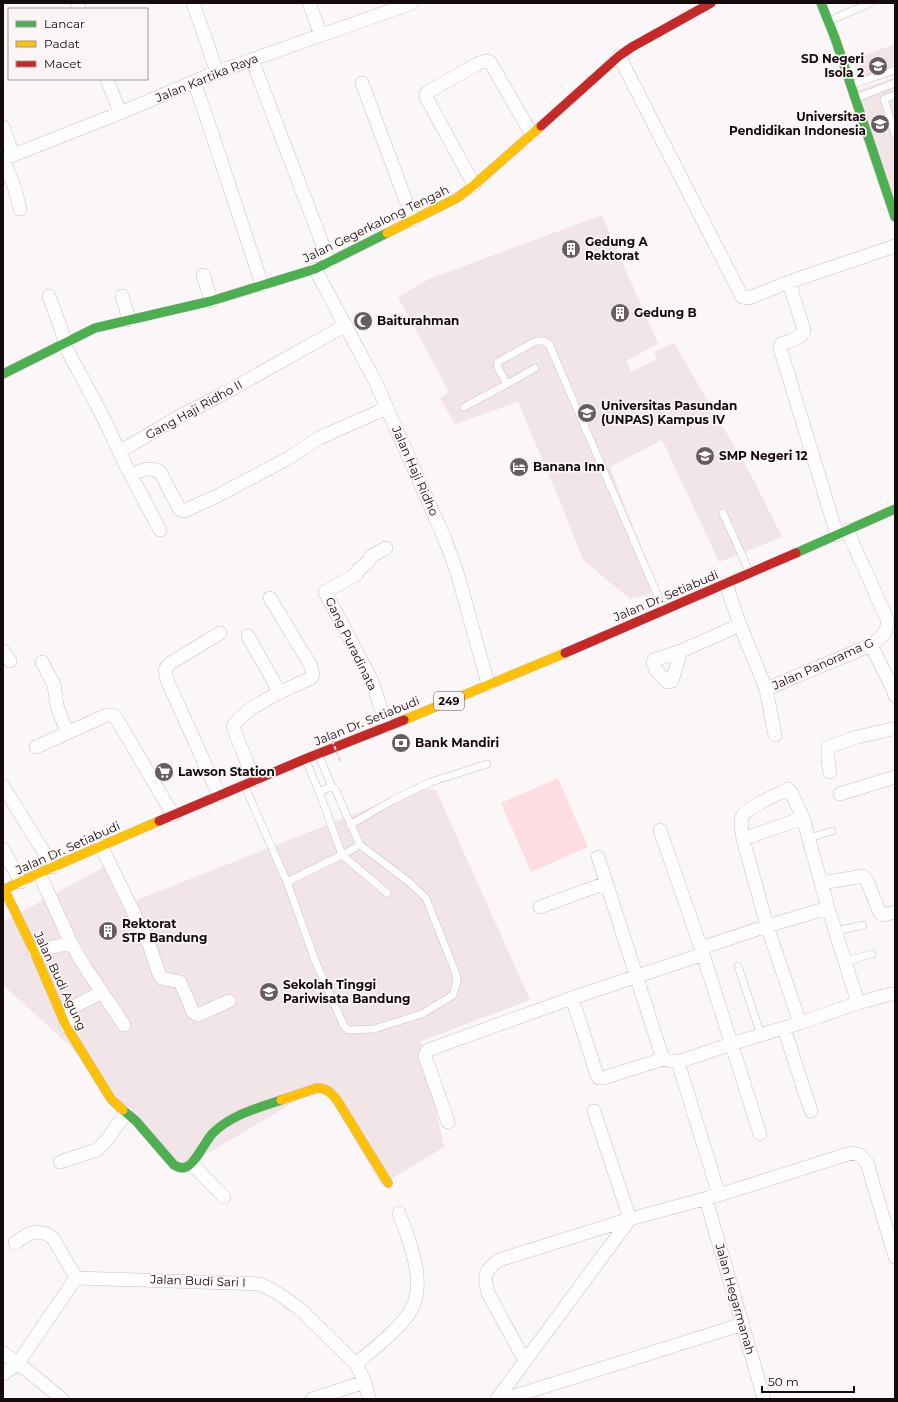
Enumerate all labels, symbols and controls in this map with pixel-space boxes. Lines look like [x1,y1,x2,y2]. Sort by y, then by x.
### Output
legend [8,8,148,80]
text: Lancar [44,16,85,31]
text: Padat [44,36,80,51]
street label: Jalan Kartika Raya [152,50,260,105]
place label: SD Negeri Isola 2 [801,51,864,80]
school or university icon: SD Negeri Isola 2 [867,55,889,77]
text: Macet [44,56,81,71]
place label: Universitas Pendidikan Indonesia [729,109,867,138]
school or university icon: Universitas Pendidikan Indonesia [869,113,891,135]
street label: Jalan Gegerkalong Tengah [299,182,451,266]
place label: Gedung A Rektorat [585,234,649,263]
building icon: Gedung A Rektorat [560,238,582,260]
building icon: Gedung B [609,302,631,324]
place label: Gedung B [634,305,697,320]
mosque icon: Baiturahman [352,310,374,332]
place label: Baiturahman [377,313,459,328]
street label: Gang Haji Ridho II [143,377,245,442]
place label: Universitas Pasundan (UNPAS) Kampus IV [601,398,737,427]
school or university icon: Universitas Pasundan (UNPAS) Kampus IV [576,402,598,424]
street label: Jalan Haji Ridho [389,423,442,518]
school or university icon: SMP Negeri 12 [694,445,716,467]
place label: SMP Negeri 12 [719,448,807,463]
hotel icon: Banana Inn [508,456,530,478]
place label: Banana Inn [533,459,605,474]
street label: Jalan Dr. Setiabudi [610,567,720,625]
street label: Gang Puradinata [322,595,381,693]
street label: Jalan Panorama G [769,634,876,693]
road number: 249 [434,692,464,710]
street label: Jalan Dr. Setiabudi [311,693,422,749]
bank icon: Bank Mandiri [390,732,412,754]
place label: Bank Mandiri [415,735,499,750]
supermarket icon: Lawson Station [153,761,175,783]
place label: Lawson Station [178,764,275,779]
street label: Jalan Dr. Setiabudi [13,818,122,878]
place label: Rektorat STP Bandung [122,916,207,945]
building icon: Rektorat STP Bandung [97,920,119,942]
street label: Jalan Budi Agung [31,928,90,1033]
place label: Sekolah Tinggi Pariwisata Bandung [283,977,410,1006]
school or university icon: Sekolah Tinggi Pariwisata Bandung [258,981,280,1003]
street label: Jalan Hegarmanah [712,1241,759,1356]
street label: Jalan Budi Sari I [149,1271,246,1290]
scale bar [762,1368,854,1394]
text: 50 m [768,1374,799,1389]

